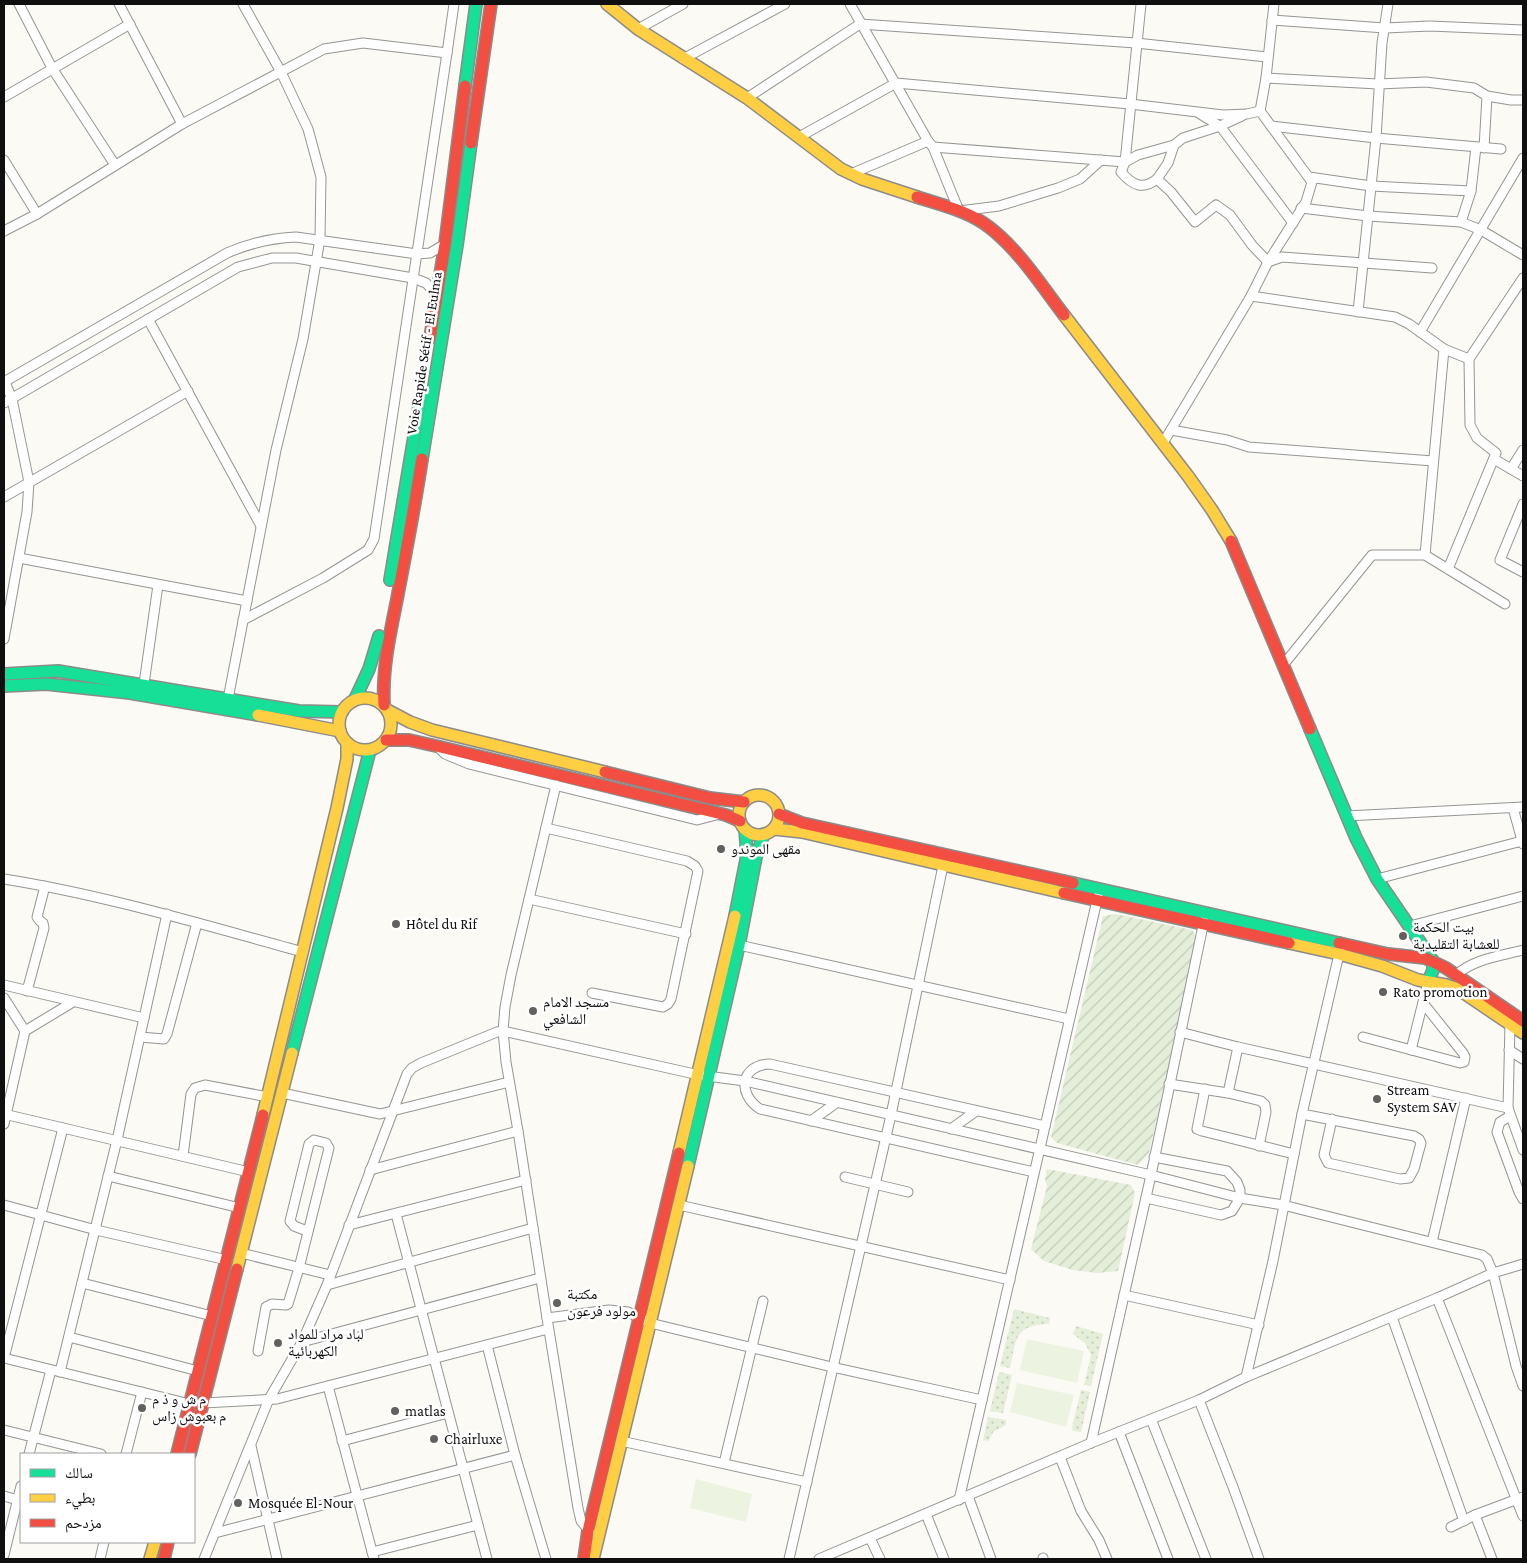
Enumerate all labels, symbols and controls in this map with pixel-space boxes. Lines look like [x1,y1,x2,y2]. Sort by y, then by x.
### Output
street label: Voie Rapide Sétif - El Eulma [403,270,446,436]
place label: مقهى الموندو [731,841,801,859]
marker: مقهى الموندو [715,843,727,855]
place label: Hôtel du Rif [406,916,478,932]
marker: Hôtel du Rif [390,918,402,930]
place label: بيت الحكمة للعشابة التقليدية [1413,919,1500,952]
marker: بيت الحكمة للعشابة التقليدية [1397,930,1409,942]
place label: Rato promotion [1393,984,1487,1001]
marker: Rato promotion [1377,986,1389,998]
place label: مسجد الامام الشافعي [543,994,609,1031]
marker: مسجد الامام الشافعي [527,1005,539,1017]
place label: Stream System SAV [1387,1082,1457,1116]
marker: Stream System SAV [1371,1093,1383,1105]
place label: مكتبة مولود فرعون [567,1286,636,1321]
marker: مكتبة مولود فرعون [551,1297,563,1309]
place label: لباد مراد للمواد الكهربائية [288,1326,364,1360]
marker: لباد مراد للمواد الكهربائية [272,1337,284,1349]
place label: م ش و ذ م م بعبوش زاس [152,1391,226,1426]
marker: م ش و ذ م م بعبوش زاس [136,1402,148,1414]
place label: matlas [405,1403,446,1419]
marker: matlas [389,1405,401,1417]
place label: Chairluxe [444,1431,503,1447]
marker: Chairluxe [428,1433,440,1445]
legend [20,1453,195,1543]
text: سالك [65,1465,93,1481]
text: بطيء [65,1490,95,1510]
place label: Mosquée El-Nour [248,1495,354,1512]
marker: Mosquée El-Nour [232,1497,244,1509]
text: مزدحم [65,1515,102,1533]

